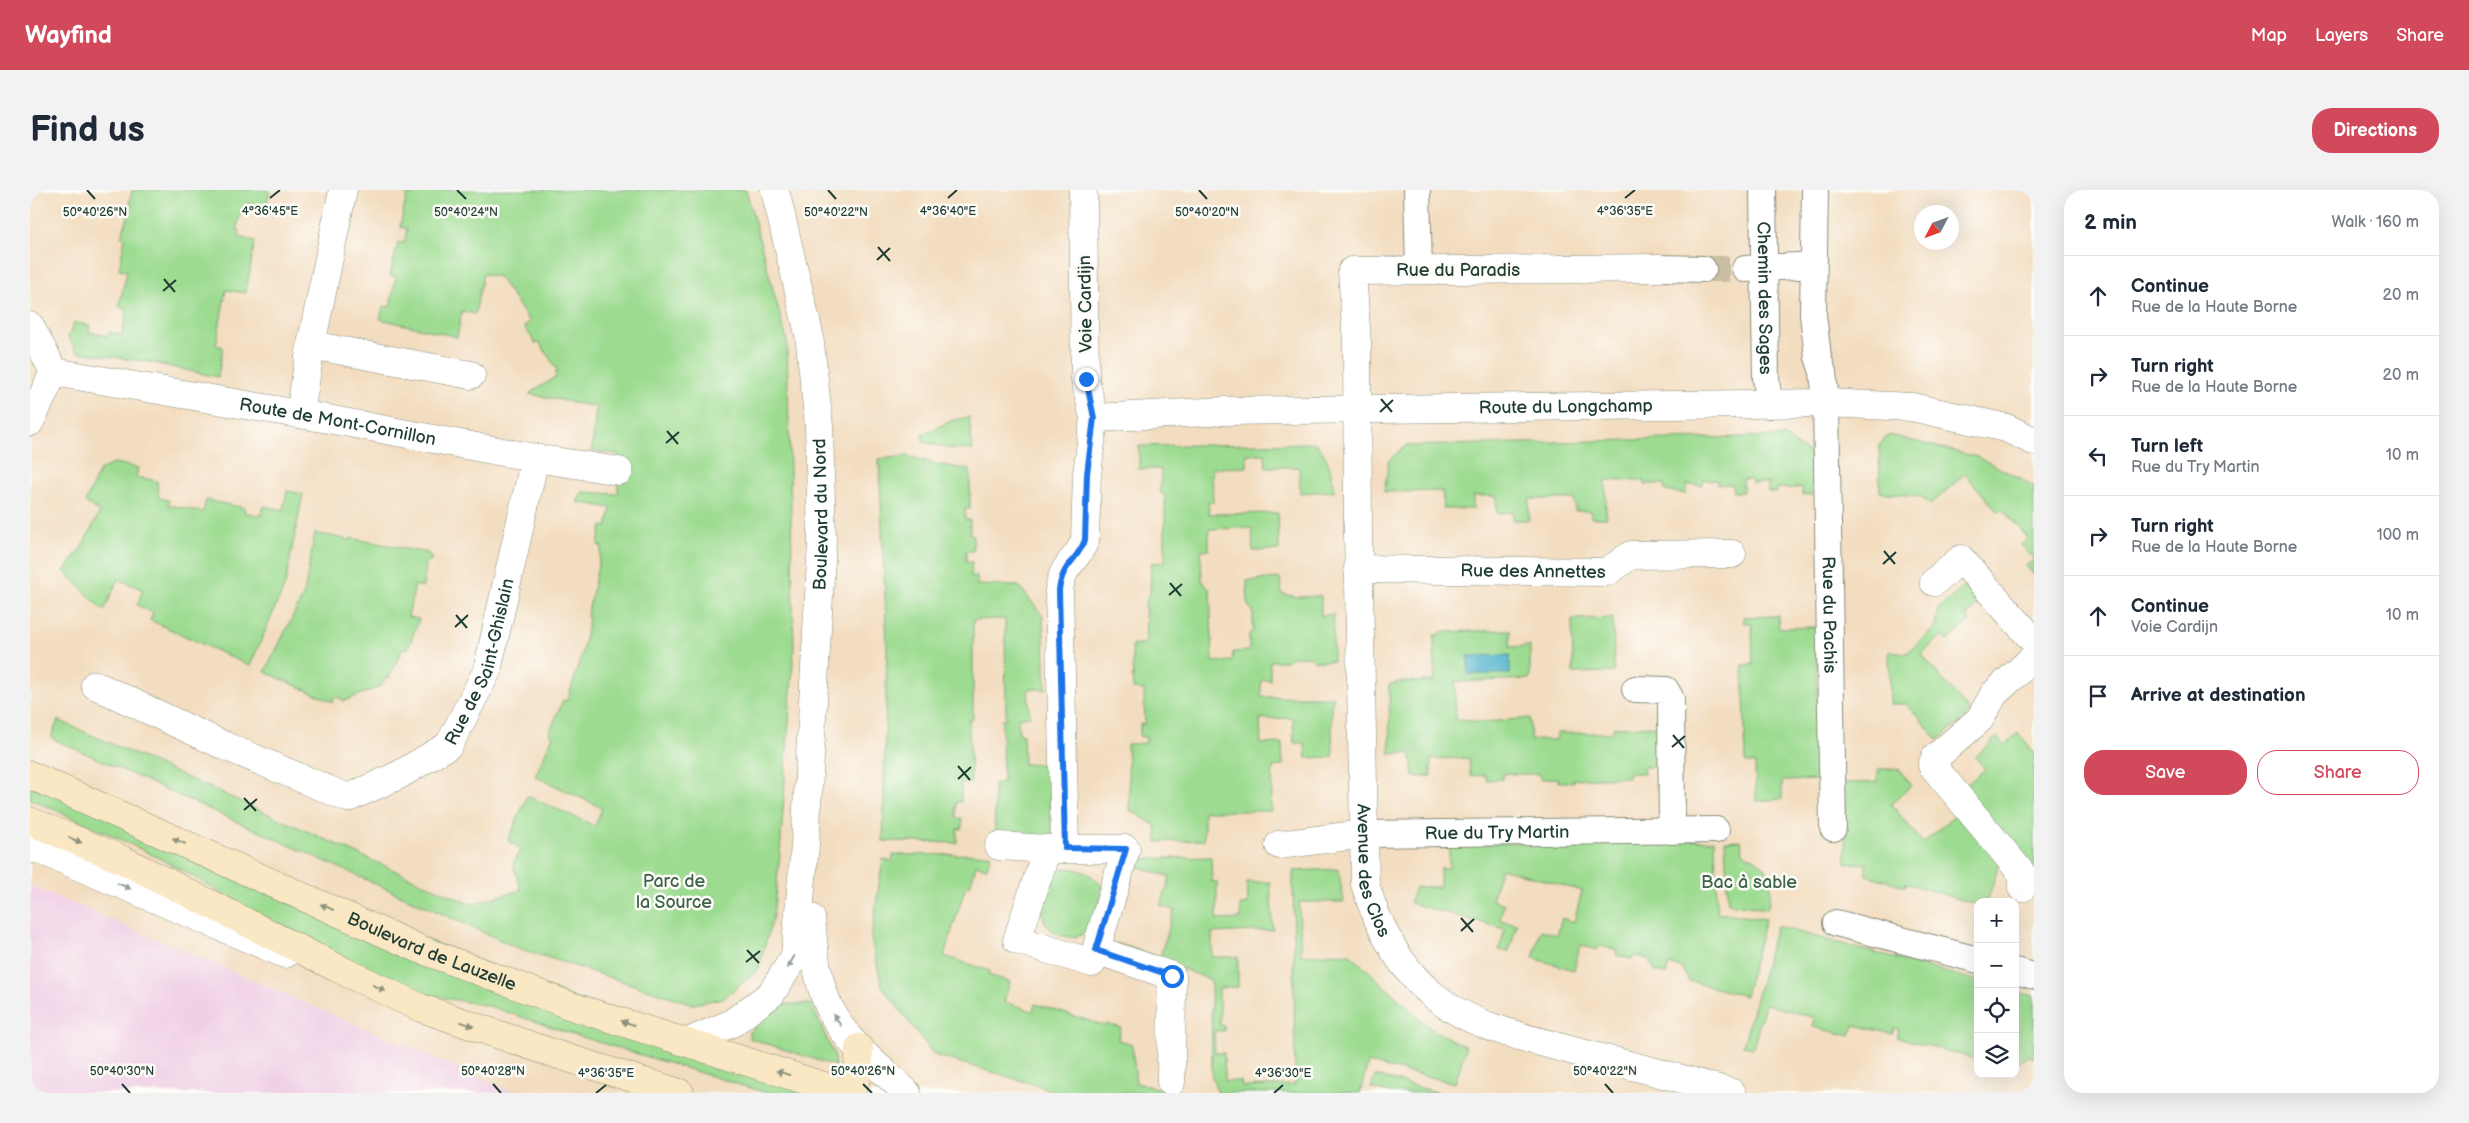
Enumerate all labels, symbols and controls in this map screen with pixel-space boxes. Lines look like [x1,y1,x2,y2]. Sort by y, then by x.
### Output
text: Wayfind [25,21,112,50]
text: Map [2251,25,2287,46]
text: Layers [2315,25,2368,46]
text: Share [2396,25,2444,46]
button: Directions [2312,108,2439,153]
text: Find us [30,109,145,152]
text: 4°36'45"E [242,204,298,219]
text: 4°36'40"E [920,204,976,219]
text: 4°36'35"E [1597,204,1653,219]
text: 50°40'26"N [63,205,127,220]
text: 50°40'24"N [434,205,498,220]
text: 50°40'22"N [804,205,868,220]
text: 50°40'20"N [1175,205,1239,220]
north arrow [1914,205,1959,250]
text: 2 min [2084,210,2137,235]
text: Walk · 160 m [2331,213,2419,232]
street label: Chemin des Sages [1753,221,1776,375]
street label: Voie Cardijn [1074,255,1097,353]
street label: Rue du Paradis [1396,260,1520,281]
text: Continue [2131,275,2209,298]
icon: ahead [2084,282,2112,310]
text: 20 m [2383,286,2419,305]
text: Rue de la Haute Borne [2131,298,2297,317]
text: Turn right [2131,355,2214,378]
icon: right [2084,362,2112,390]
text: 20 m [2383,366,2419,385]
route end [1075,368,1098,391]
text: Rue de la Haute Borne [2131,378,2297,397]
street label: Route de Mont-Cornillon [238,394,438,450]
street label: Route du Longchamp [1478,395,1653,419]
text: Turn left [2131,435,2203,458]
street label: Boulevard du Nord [809,438,833,591]
icon: left [2084,442,2112,470]
text: 10 m [2386,446,2419,465]
text: Rue du Try Martin [2131,458,2259,477]
text: Turn right [2131,515,2214,538]
icon: right [2084,522,2112,550]
text: 100 m [2376,526,2419,545]
text: Rue de la Haute Borne [2131,538,2297,557]
street label: Rue du Pachis [1818,556,1840,674]
street label: Rue des Annettes [1460,560,1606,583]
street label: Rue de Saint-Ghislain [441,576,519,749]
text: Continue [2131,595,2209,618]
icon: ahead [2084,602,2112,630]
text: 10 m [2386,606,2419,625]
text: Voie Cardijn [2131,618,2218,637]
icon: arrive [2084,682,2112,710]
text: Arrive at destination [2131,684,2306,707]
button: Save [2084,750,2247,795]
button: Share [2257,750,2419,795]
street label: Avenue des Clos [1352,804,1395,941]
street label: Rue du Try Martin [1425,822,1569,844]
one-way arrow [68,836,82,844]
one-way arrow [172,837,186,845]
park label: Parc de la Source [636,871,712,913]
park label: Bac à sable [1701,872,1797,893]
one-way arrow [117,882,132,890]
map controls [1974,898,2019,1078]
button: + [1974,898,2019,943]
one-way arrow [320,903,334,911]
street label: Boulevard de Lauzelle [344,908,519,995]
button: − [1974,943,2019,988]
one-way arrow [787,954,795,969]
route start [1161,965,1184,988]
one-way arrow [372,984,386,992]
button: locate [1974,988,2019,1033]
one-way arrow [833,1014,842,1027]
one-way arrow [621,1019,636,1027]
one-way arrow [460,1020,475,1028]
button: layers [1974,1033,2019,1078]
text: 50°40'30"N [90,1064,154,1079]
text: 50°40'28"N [461,1064,525,1079]
text: 50°40'26"N [831,1064,895,1079]
text: 50°40'22"N [1573,1064,1637,1079]
text: 4°36'35"E [578,1066,634,1081]
text: 4°36'30"E [1255,1066,1311,1081]
one-way arrow [776,1068,791,1076]

